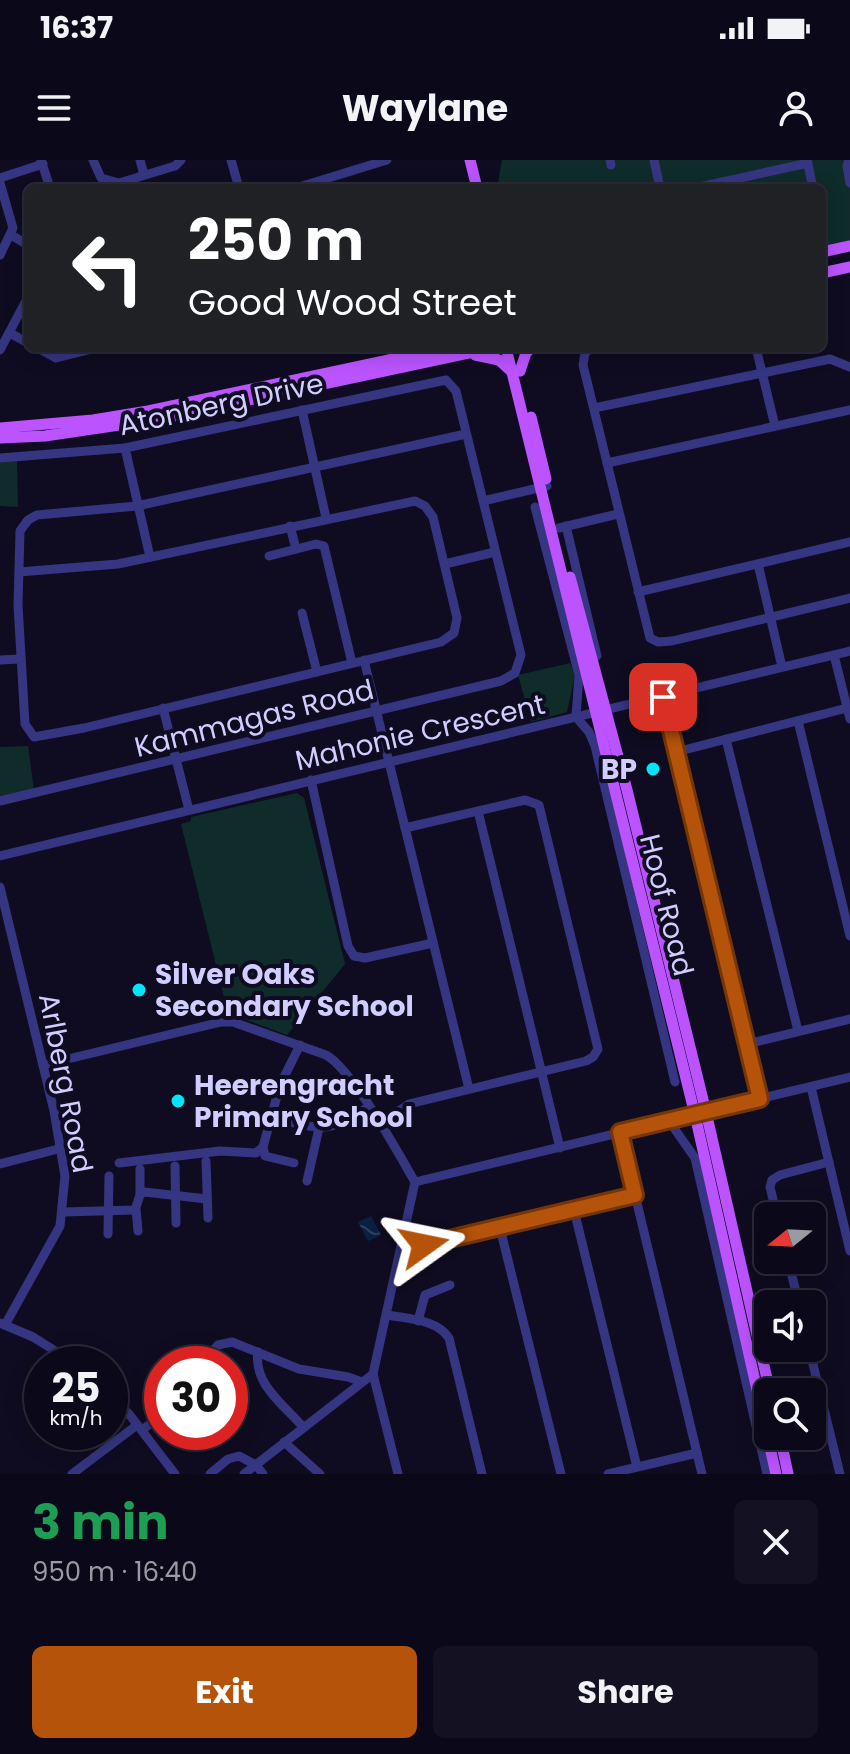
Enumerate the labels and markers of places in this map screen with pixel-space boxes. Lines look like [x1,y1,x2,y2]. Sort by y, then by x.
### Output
pin [629,663,697,731]
place label: BP [601,750,637,789]
marker: BP [644,760,662,778]
place label: Silver Oaks Secondary School [155,955,414,1026]
marker: Silver Oaks Secondary School [130,981,148,999]
place label: Heerengracht Primary School [194,1066,413,1137]
marker: Heerengracht Primary School [169,1092,187,1110]

